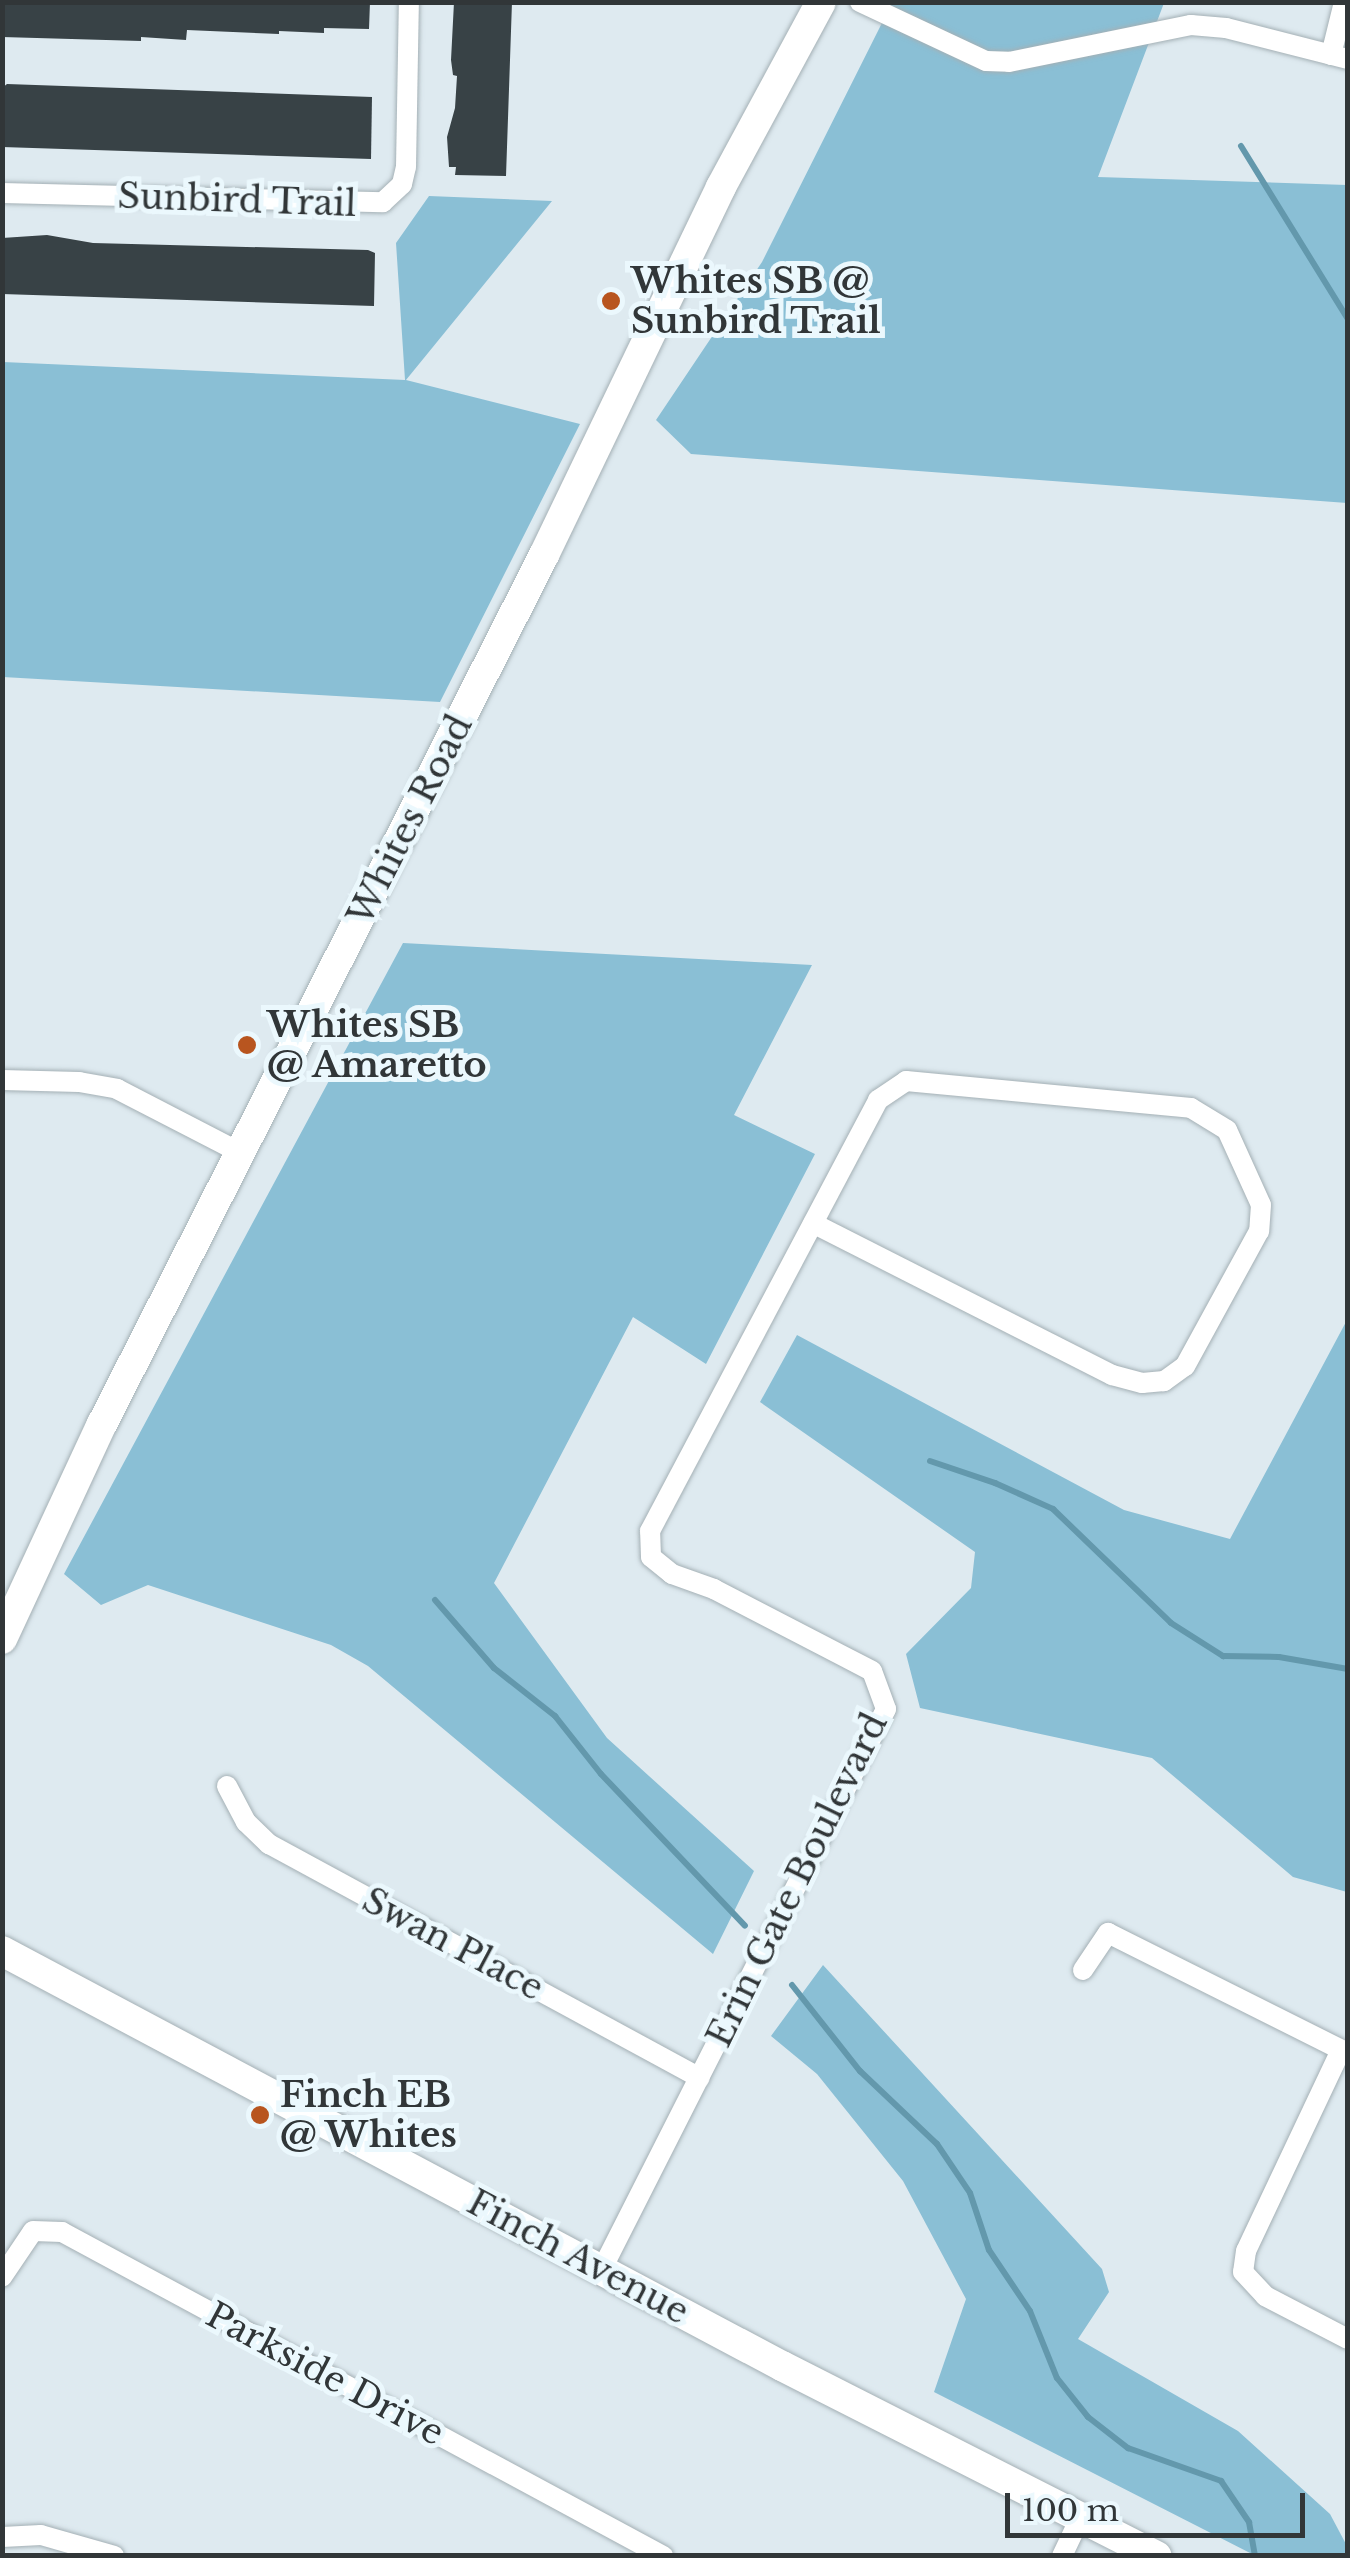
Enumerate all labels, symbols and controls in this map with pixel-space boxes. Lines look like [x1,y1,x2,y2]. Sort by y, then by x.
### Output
street label: Sunbird Trail [116,175,358,225]
place label: Whites SB @ Sunbird Trail [631,260,882,342]
marker: Whites SB @ Sunbird Trail [600,290,622,312]
street label: Whites Road [339,708,481,932]
place label: Whites SB @ Amaretto [267,1004,488,1086]
marker: Whites SB @ Amaretto [236,1034,258,1056]
street label: Erin Gate Boulevard [698,1706,896,2054]
street label: Swan Place [355,1879,551,2009]
place label: Finch EB @ Whites [280,2074,458,2156]
marker: Finch EB @ Whites [249,2104,271,2126]
street label: Finch Avenue [460,2181,696,2333]
street label: Parkside Drive [199,2294,451,2454]
scale bar [1010,2473,1310,2535]
text: 100 m [1022,2492,1119,2529]

